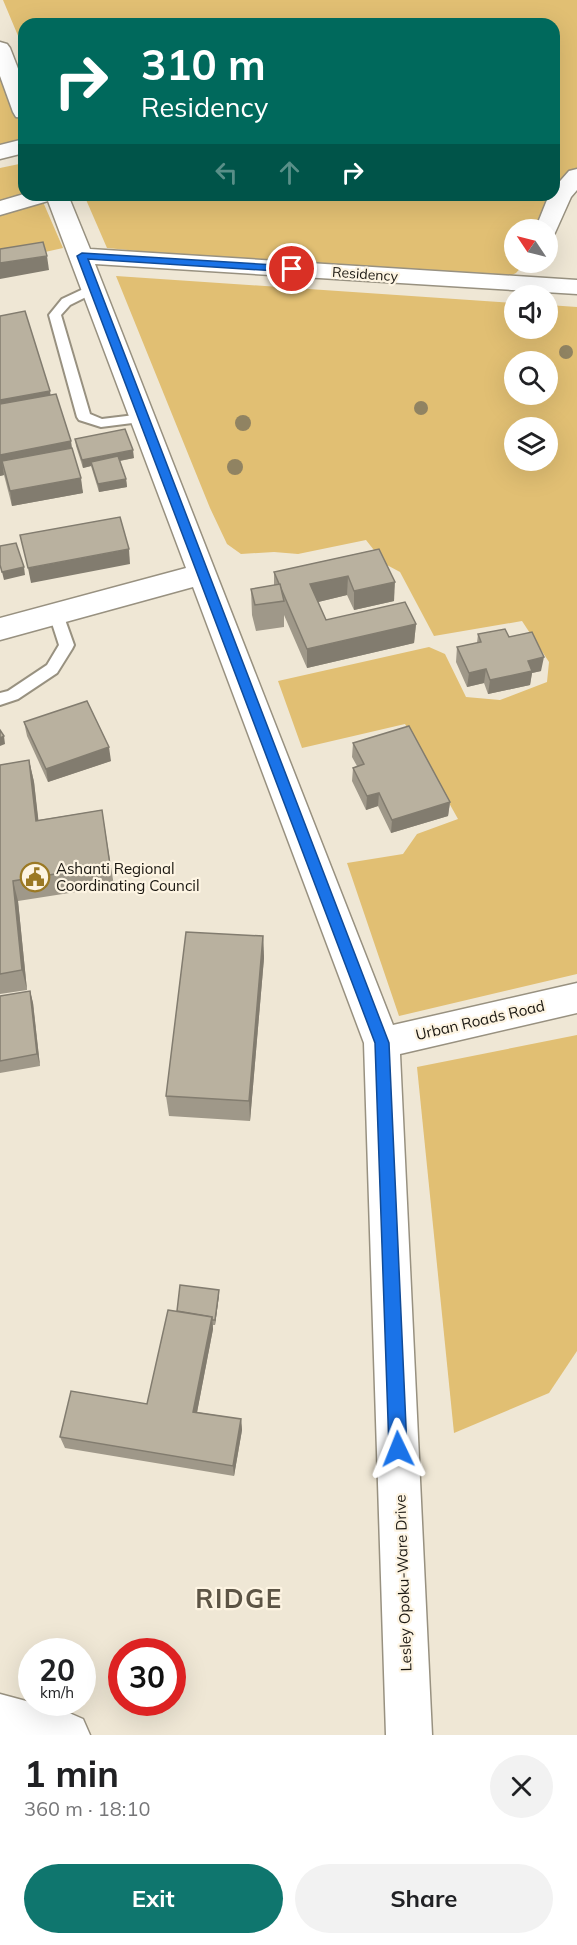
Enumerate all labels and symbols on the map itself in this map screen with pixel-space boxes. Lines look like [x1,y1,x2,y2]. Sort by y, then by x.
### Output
north arrow [504,219,558,273]
pin [266,243,317,294]
street label: Residency [331,263,399,285]
place label: Ashanti Regional Coordinating Council [56,859,199,895]
public building icon: Ashanti Regional Coordinating Council [19,861,51,893]
street label: Urban Roads Road [414,996,546,1044]
position arrow [366,1417,430,1481]
street label: Lesley Opoku-Ware Drive [390,1494,416,1672]
district label: RIDGE [195,1582,283,1615]
speed limit sign: 30 [108,1638,186,1716]

